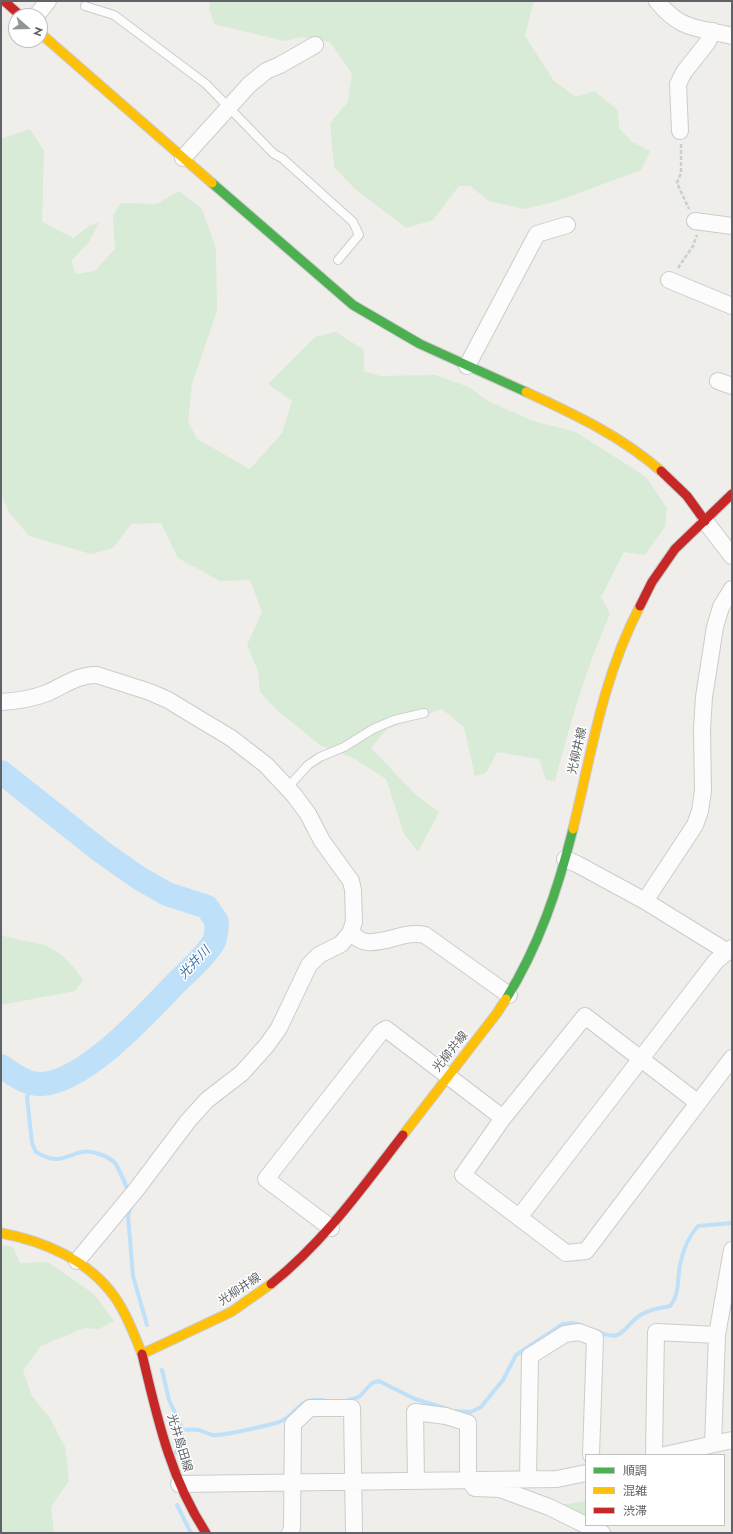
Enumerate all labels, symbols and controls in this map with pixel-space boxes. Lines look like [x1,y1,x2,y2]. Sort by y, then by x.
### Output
north arrow [8,8,48,48]
text: N [29,25,47,39]
street label: 光柳井線 [566,726,590,776]
water label: 光井川 [176,943,214,983]
street label: 光柳井線 [430,1029,472,1075]
street label: 光柳井線 [216,1271,264,1309]
street label: 光井島田線 [163,1412,195,1474]
legend [585,1454,725,1526]
text: 順調 [623,1462,647,1480]
text: 混雑 [623,1482,647,1500]
text: 渋滞 [623,1502,647,1520]

